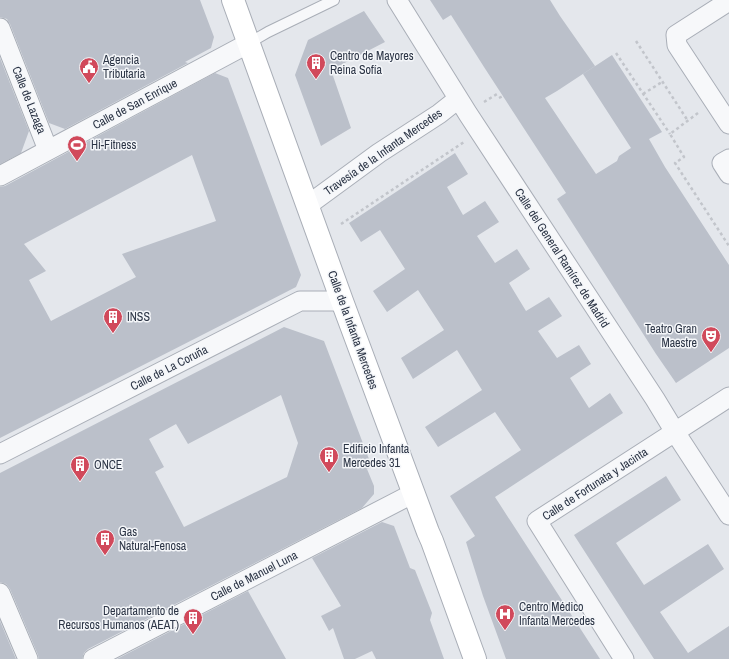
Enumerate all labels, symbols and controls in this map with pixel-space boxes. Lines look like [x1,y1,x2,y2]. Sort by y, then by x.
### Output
place label: Centro de Mayores Reina Sofía [330,48,414,78]
place label: Agencia Tributaria [102,52,146,82]
building icon: Centro de Mayores Reina Sofía [305,52,327,80]
public building icon: Agencia Tributaria [78,56,100,84]
street label: Calle de Lazaga [8,64,50,136]
street label: Calle de San Enrique [90,75,180,133]
street label: Travesía de la Infanta Mercedes [321,105,445,199]
sports icon: Hi-Fitness [66,134,88,162]
place label: Hi-Fitness [91,137,136,153]
street label: Calle del General Ramírez de Madrid [511,185,613,331]
street label: Calle de la Infanta Mercedes [324,268,382,392]
building icon: INSS [102,306,124,334]
place label: INSS [127,309,150,325]
place label: Teatro Gran Maestre [645,321,697,351]
theatre icon: Teatro Gran Maestre [700,325,722,353]
street label: Calle de La Coruña [128,341,211,394]
place label: Edificio Infanta Mercedes 31 [343,441,410,471]
street label: Calle de Fortunata y Jacinta [539,444,651,524]
building icon: Edificio Infanta Mercedes 31 [318,445,340,473]
building icon: ONCE [69,454,91,482]
place label: ONCE [94,457,122,473]
place label: Gas Natural-Fenosa [119,524,187,554]
building icon: Gas Natural-Fenosa [94,528,116,556]
street label: Calle de Manuel Luna [208,547,301,605]
place label: Centro Médico Infanta Mercedes [519,599,595,629]
place label: Departamento de Recursos Humanos (AEAT) [58,603,179,633]
hospital icon: Centro Médico Infanta Mercedes [494,603,516,631]
building icon: Departamento de Recursos Humanos (AEAT) [182,607,204,635]

